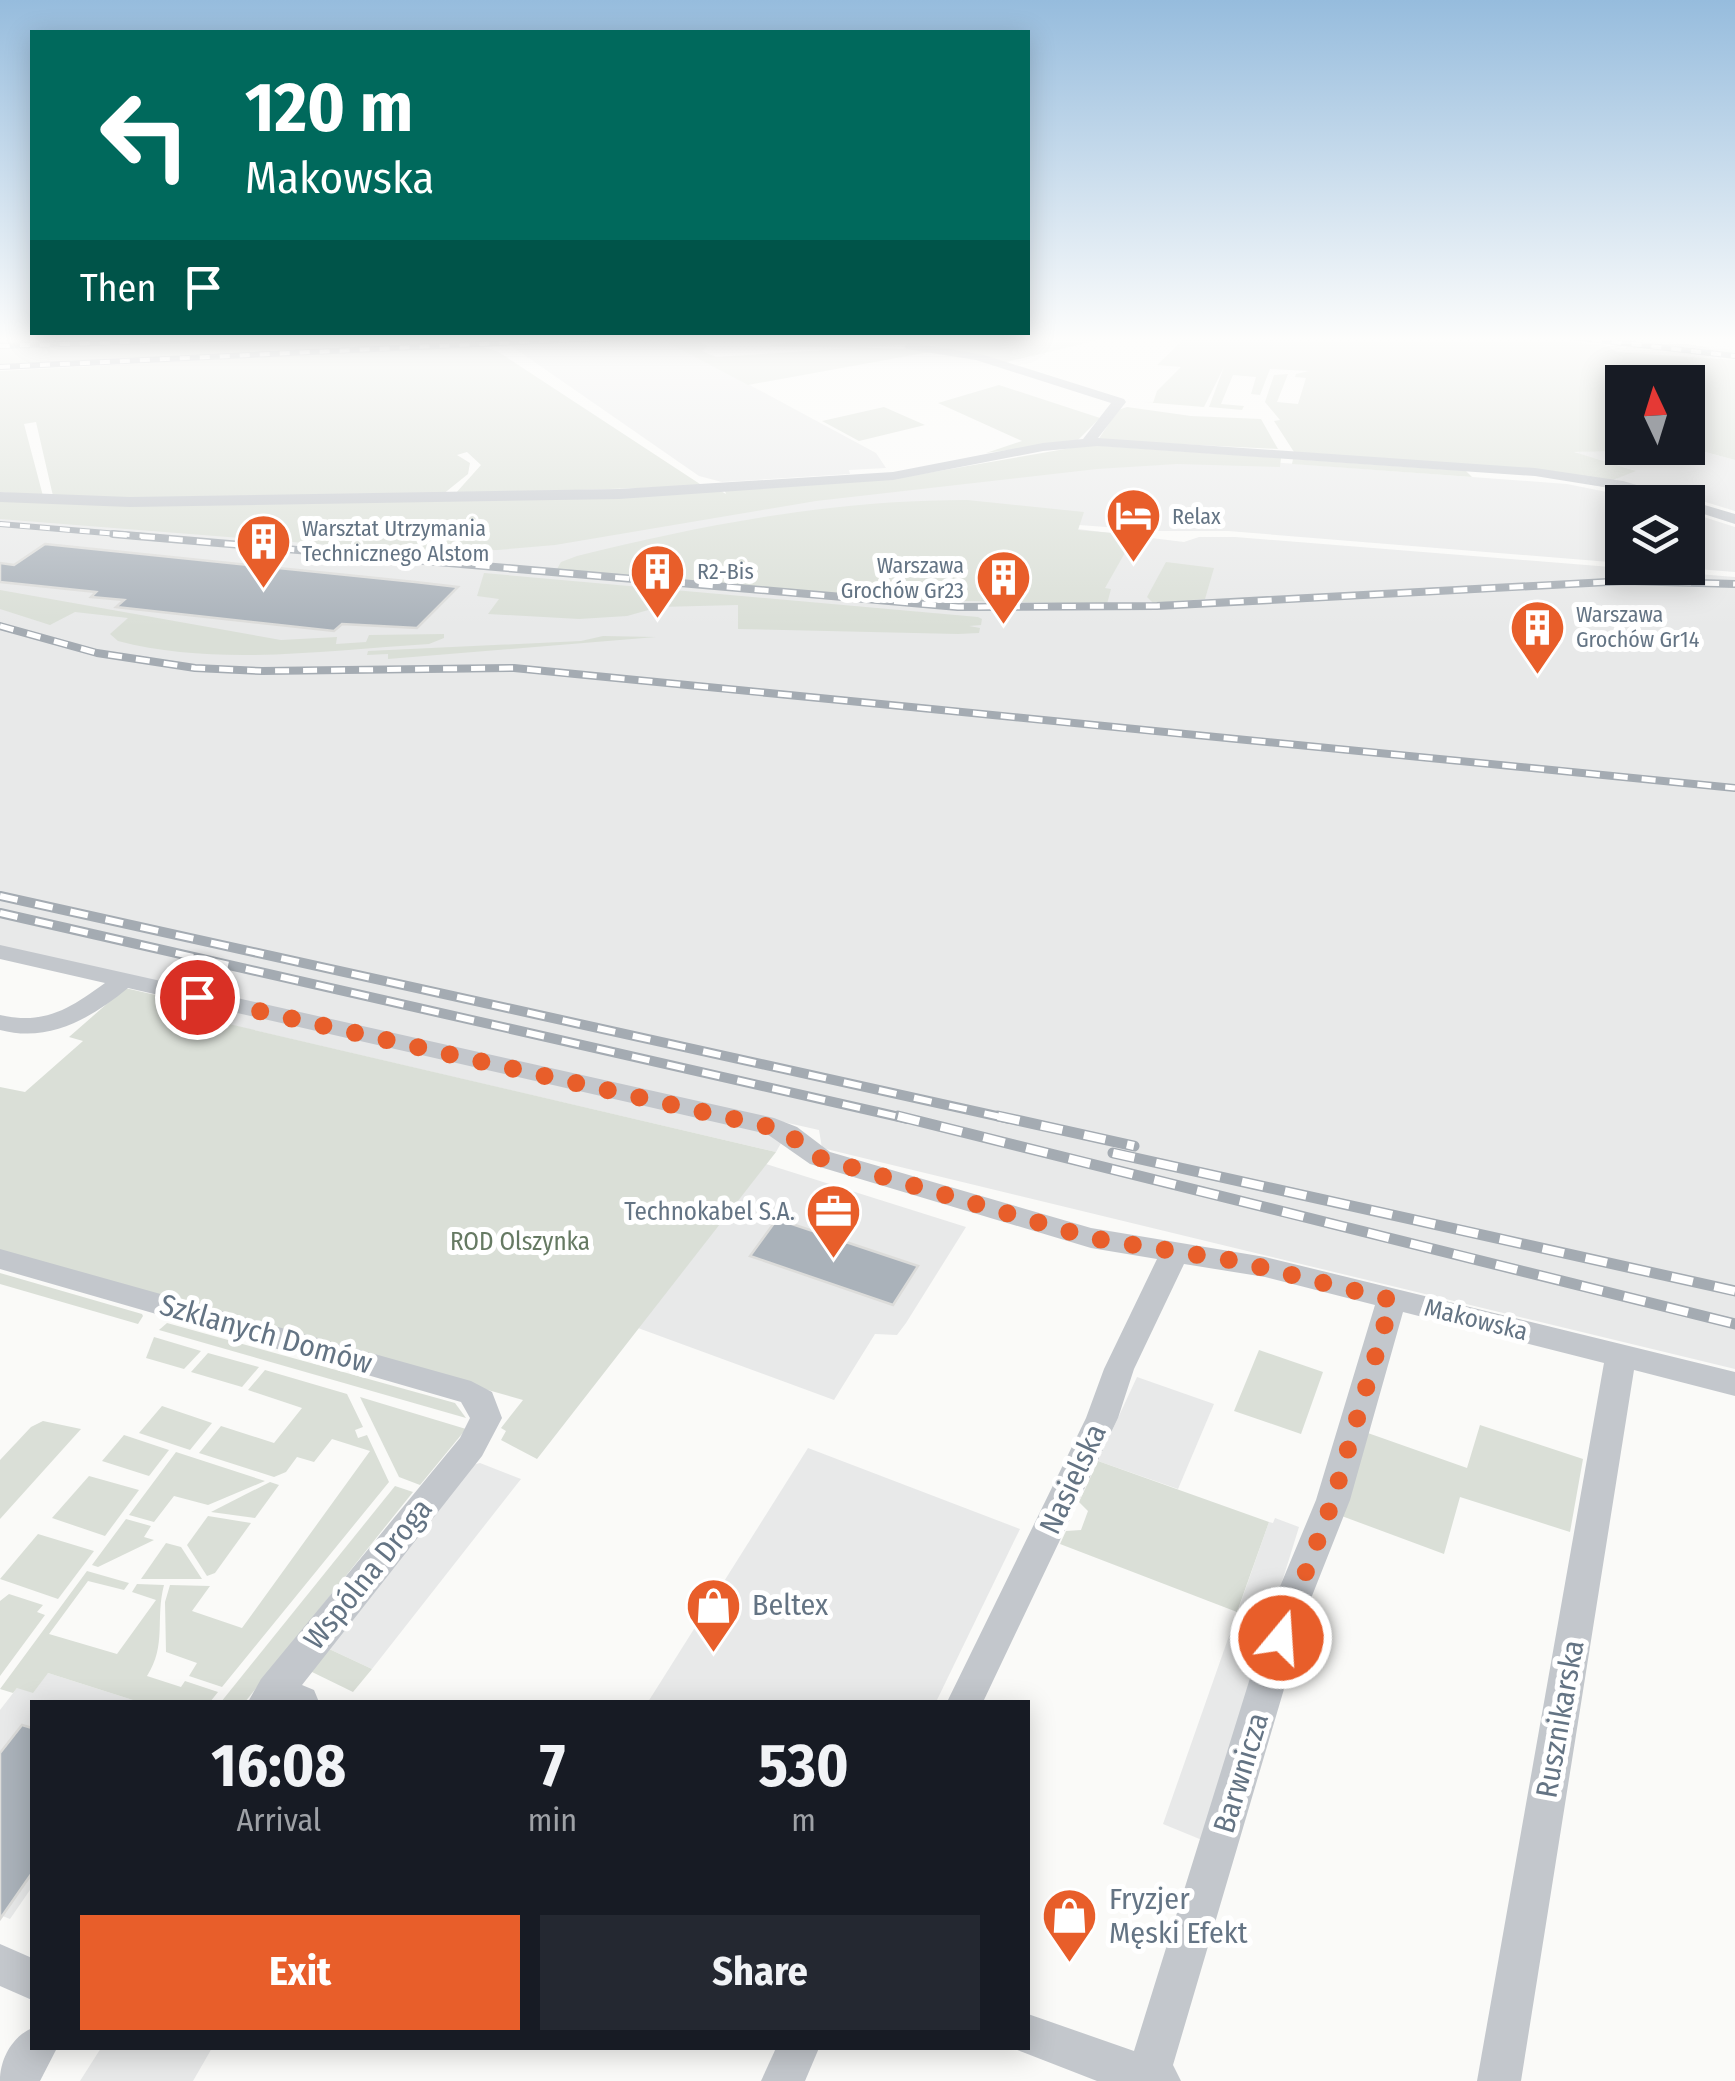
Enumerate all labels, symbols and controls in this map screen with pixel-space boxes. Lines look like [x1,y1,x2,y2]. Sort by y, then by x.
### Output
text: 120 m [245,66,413,150]
icon: left [80,70,210,200]
text: Makowska [245,151,434,205]
icon: arrive [176,260,231,315]
text: Then [80,265,156,311]
north arrow [1605,365,1705,465]
map controls [1605,365,1705,585]
button: layers [1605,485,1705,585]
hotel icon: Relax [1103,486,1163,565]
place label: Relax [1172,503,1221,530]
building icon: Warsztat Utrzymania Technicznego Alstom [233,511,293,590]
place label: Warsztat Utrzymania Technicznego Alstom [302,515,489,567]
building icon: R2-Bis [628,541,688,620]
building icon: Warszawa Grochów Gr23 [973,548,1033,627]
place label: Warszawa Grochów Gr23 [841,552,964,604]
place label: R2-Bis [697,558,754,585]
building icon: Warszawa Grochów Gr14 [1507,597,1567,676]
place label: Warszawa Grochów Gr14 [1576,601,1700,653]
pin [155,955,240,1040]
icon: arrive [170,970,225,1025]
office icon: Technokabel S.A. [804,1182,864,1261]
place label: Technokabel S.A. [624,1197,795,1227]
park label: ROD Olszynka [450,1227,590,1257]
street label: Szklanych Domów [156,1286,377,1382]
street label: Makowska [1421,1293,1531,1347]
street label: Nasielska [1032,1418,1114,1540]
street label: Wspólna Droga [296,1491,440,1657]
shop icon: Beltex [683,1575,743,1654]
position arrow [1229,1586,1333,1690]
place label: Beltex [752,1587,829,1623]
street label: Rusznikarska [1528,1637,1592,1801]
street label: Barwnicza [1206,1709,1276,1837]
text: 16:08 [211,1730,346,1802]
text: 7 [540,1730,565,1802]
text: 530 [759,1730,849,1802]
text: Arrival [236,1801,321,1839]
text: min [528,1801,577,1839]
text: m [791,1801,816,1839]
place label: Fryzjer Męski Efekt [1109,1881,1248,1951]
shop icon: Fryzjer Męski Efekt [1040,1886,1100,1965]
button: Exit [80,1915,520,2030]
button: Share [540,1915,980,2030]

